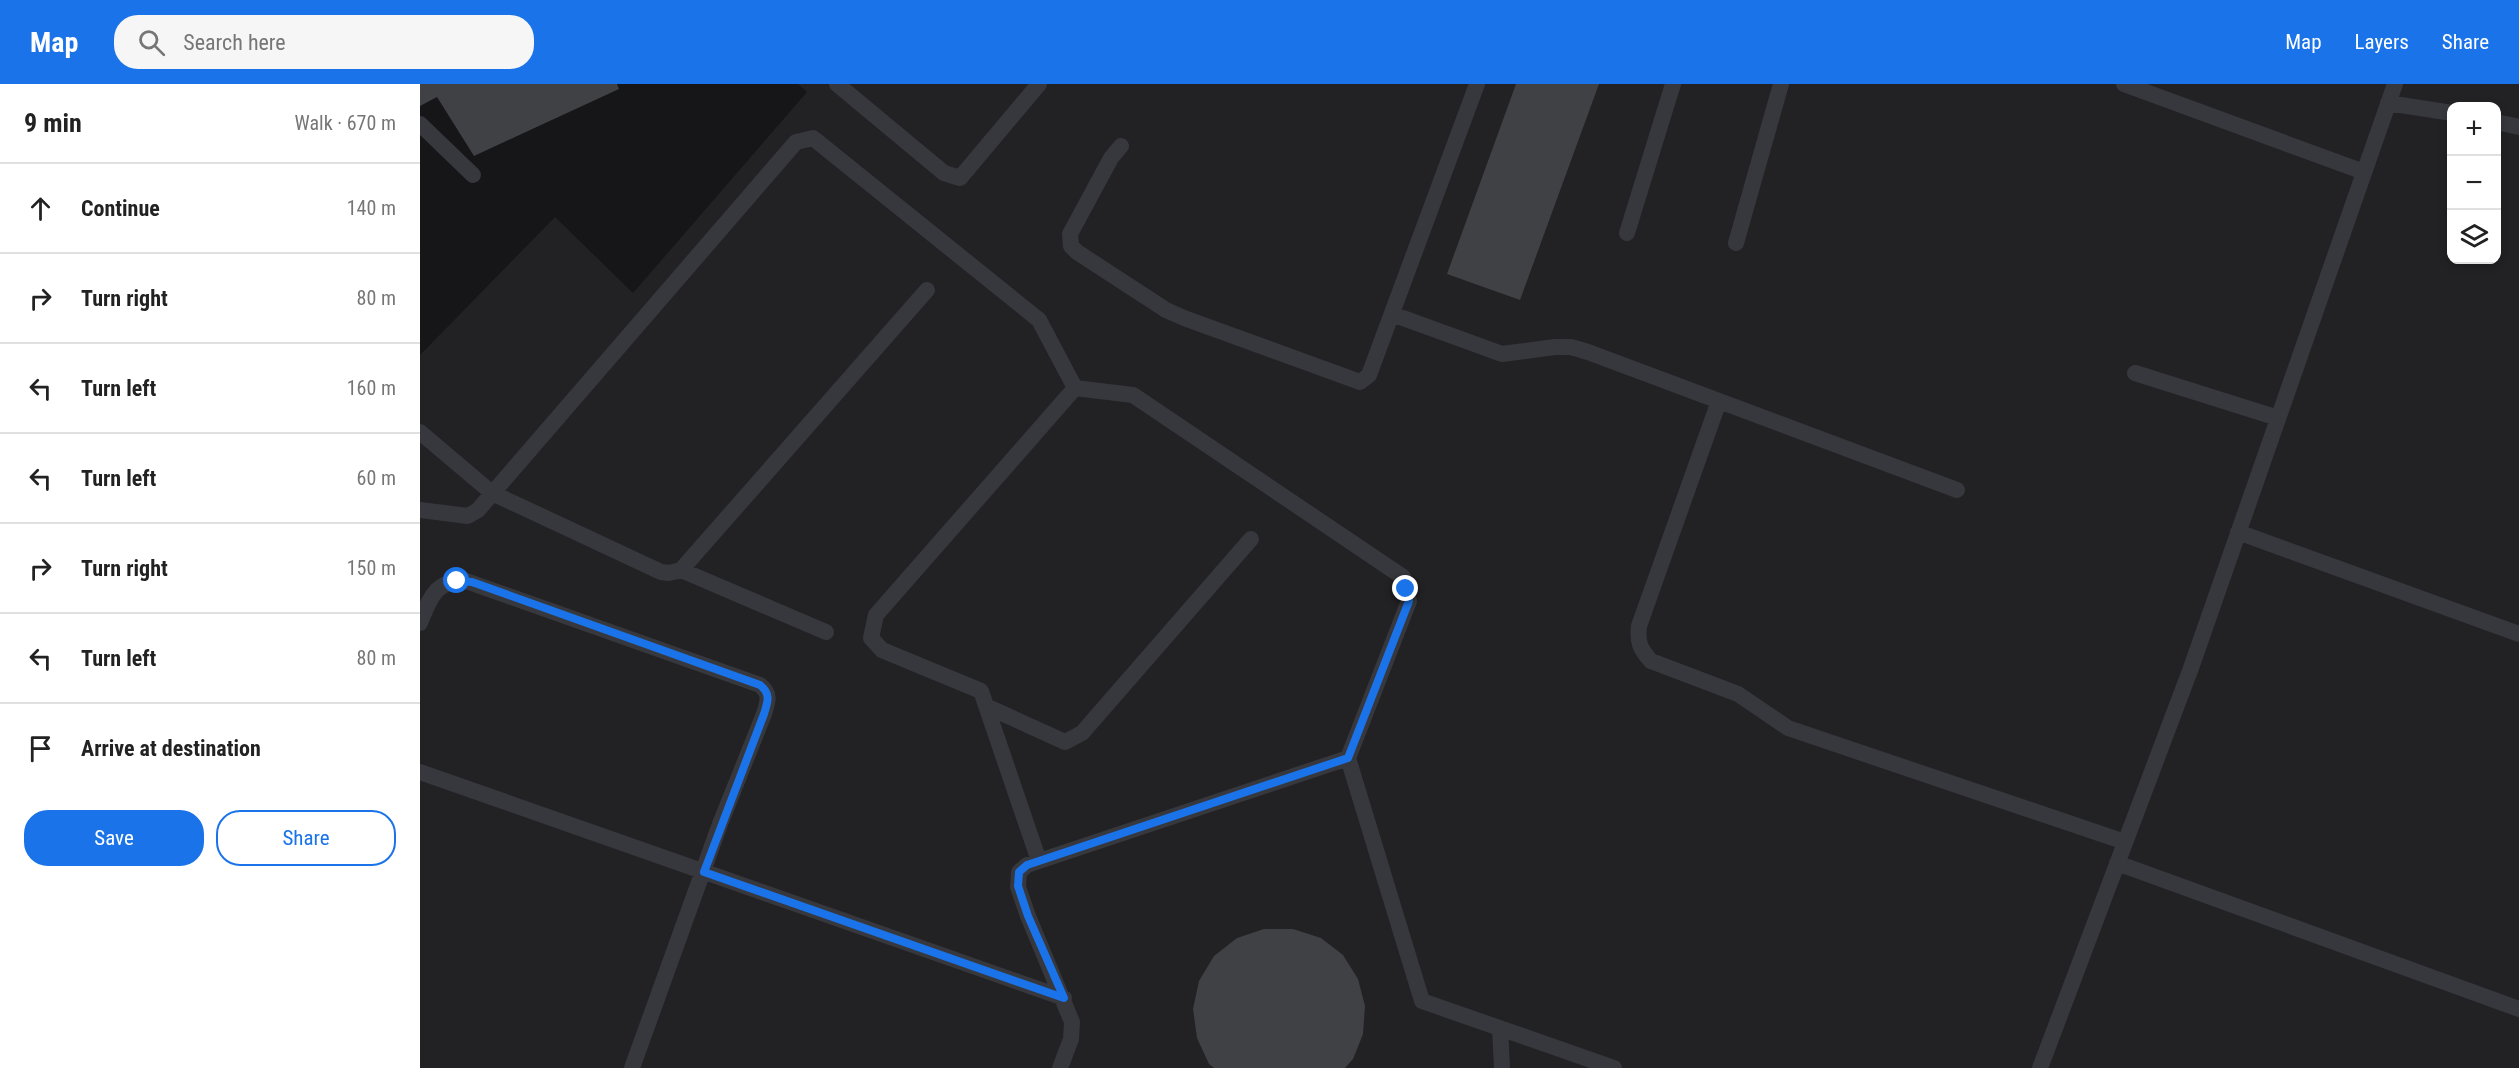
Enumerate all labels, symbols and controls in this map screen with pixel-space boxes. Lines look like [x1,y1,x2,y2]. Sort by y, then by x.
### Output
search box [114,15,534,69]
text: Map [30,26,78,59]
icon: search [135,26,168,59]
text: Search here [183,30,286,55]
text: Map [2285,30,2322,54]
text: Layers [2355,30,2409,54]
text: Share [2442,30,2489,54]
map controls [2447,102,2501,264]
button: + [2447,102,2501,156]
text: 9 min [24,108,82,138]
text: Walk · 670 m [295,111,396,135]
button: − [2447,156,2501,210]
icon: ahead [24,192,57,225]
text: Continue [81,196,160,221]
text: 140 m [347,196,396,220]
button: layers [2447,210,2501,264]
icon: right [24,282,57,315]
text: Turn right [81,286,168,311]
text: 80 m [357,286,396,310]
icon: left [24,372,57,405]
text: Turn left [81,376,156,401]
text: 160 m [347,376,396,400]
icon: left [24,462,57,495]
text: Turn left [81,466,156,491]
text: 60 m [357,466,396,490]
icon: right [24,552,57,585]
text: Turn right [81,556,168,581]
text: 150 m [347,556,396,580]
route start [443,567,469,593]
route end [1392,575,1418,601]
icon: left [24,642,57,675]
text: Turn left [81,646,156,671]
text: 80 m [357,646,396,670]
icon: arrive [24,732,57,765]
text: Arrive at destination [81,736,261,761]
button: Save [24,810,204,866]
button: Share [216,810,396,866]

